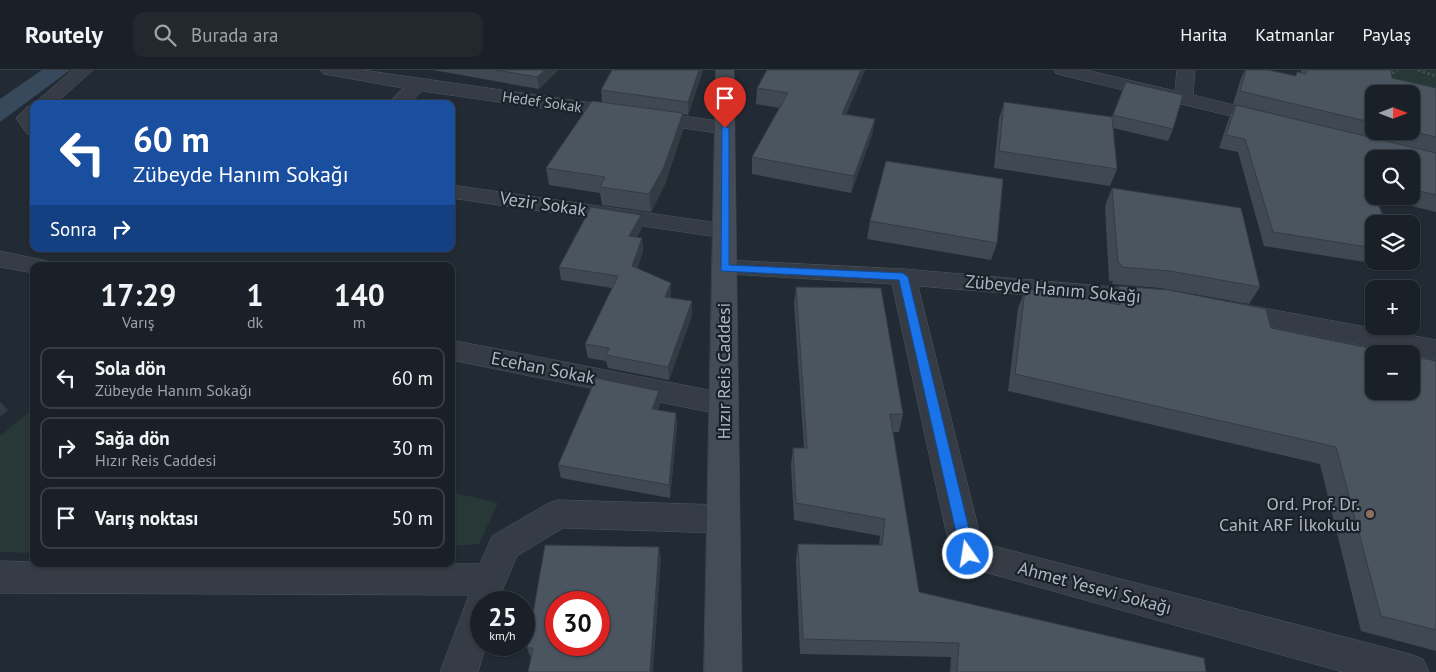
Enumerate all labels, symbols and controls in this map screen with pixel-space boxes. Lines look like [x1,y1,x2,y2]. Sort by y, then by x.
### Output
search box [133,12,483,57]
text: Routely [25,19,103,50]
icon: search [151,21,179,49]
text: Burada ara [191,23,278,47]
text: Harita [1180,23,1227,46]
text: Katmanlar [1255,23,1334,46]
text: Paylaş [1362,23,1411,46]
pin [704,77,746,128]
icon: arrive [711,84,739,112]
north arrow [1365,85,1420,140]
map controls [1365,85,1420,400]
street label: Hedef Sokak [501,87,584,117]
text: 60 m [133,116,210,162]
icon: left [50,120,115,185]
button: search [1365,150,1420,205]
text: Zübeyde Hanım Sokağı [133,160,349,188]
street label: Vezir Sokak [497,186,588,221]
icon: right [107,215,135,243]
button: layers [1365,215,1420,270]
text: Sonra [50,217,97,241]
street label: Zübeyde Hanım Sokağı [964,269,1142,308]
text: 17:29 [100,275,176,314]
text: 1 [247,275,264,314]
text: 140 [334,275,385,314]
button: + [1365,280,1420,335]
street label: Hızır Reis Caddesi [712,303,735,439]
text: Varış [122,312,155,332]
text: dk [247,312,263,332]
text: m [353,312,366,332]
button: − [1365,345,1420,400]
street label: Ecehan Sokak [489,346,597,389]
text: Sola dön [95,356,166,380]
icon: left [52,364,80,392]
text: 60 m [392,366,433,390]
text: Zübeyde Hanım Sokağı [95,380,252,400]
text: Sağa dön [95,426,170,450]
icon: right [52,434,80,462]
text: 30 m [392,436,433,460]
text: Hızır Reis Caddesi [95,450,217,470]
place label: Ord. Prof. Dr. Cahit ARF İlkokulu [1219,492,1360,536]
icon: arrive [52,504,80,532]
text: Varış noktası [95,506,198,530]
text: 50 m [392,506,433,530]
marker: Ord. Prof. Dr. Cahit ARF İlkokulu [1364,508,1376,520]
position arrow [941,527,993,579]
street label: Ahmet Yesevi Sokağı [1016,556,1174,619]
speed limit sign: 30 [545,591,610,656]
text: 25 [488,601,517,633]
text: km/h [489,628,516,643]

